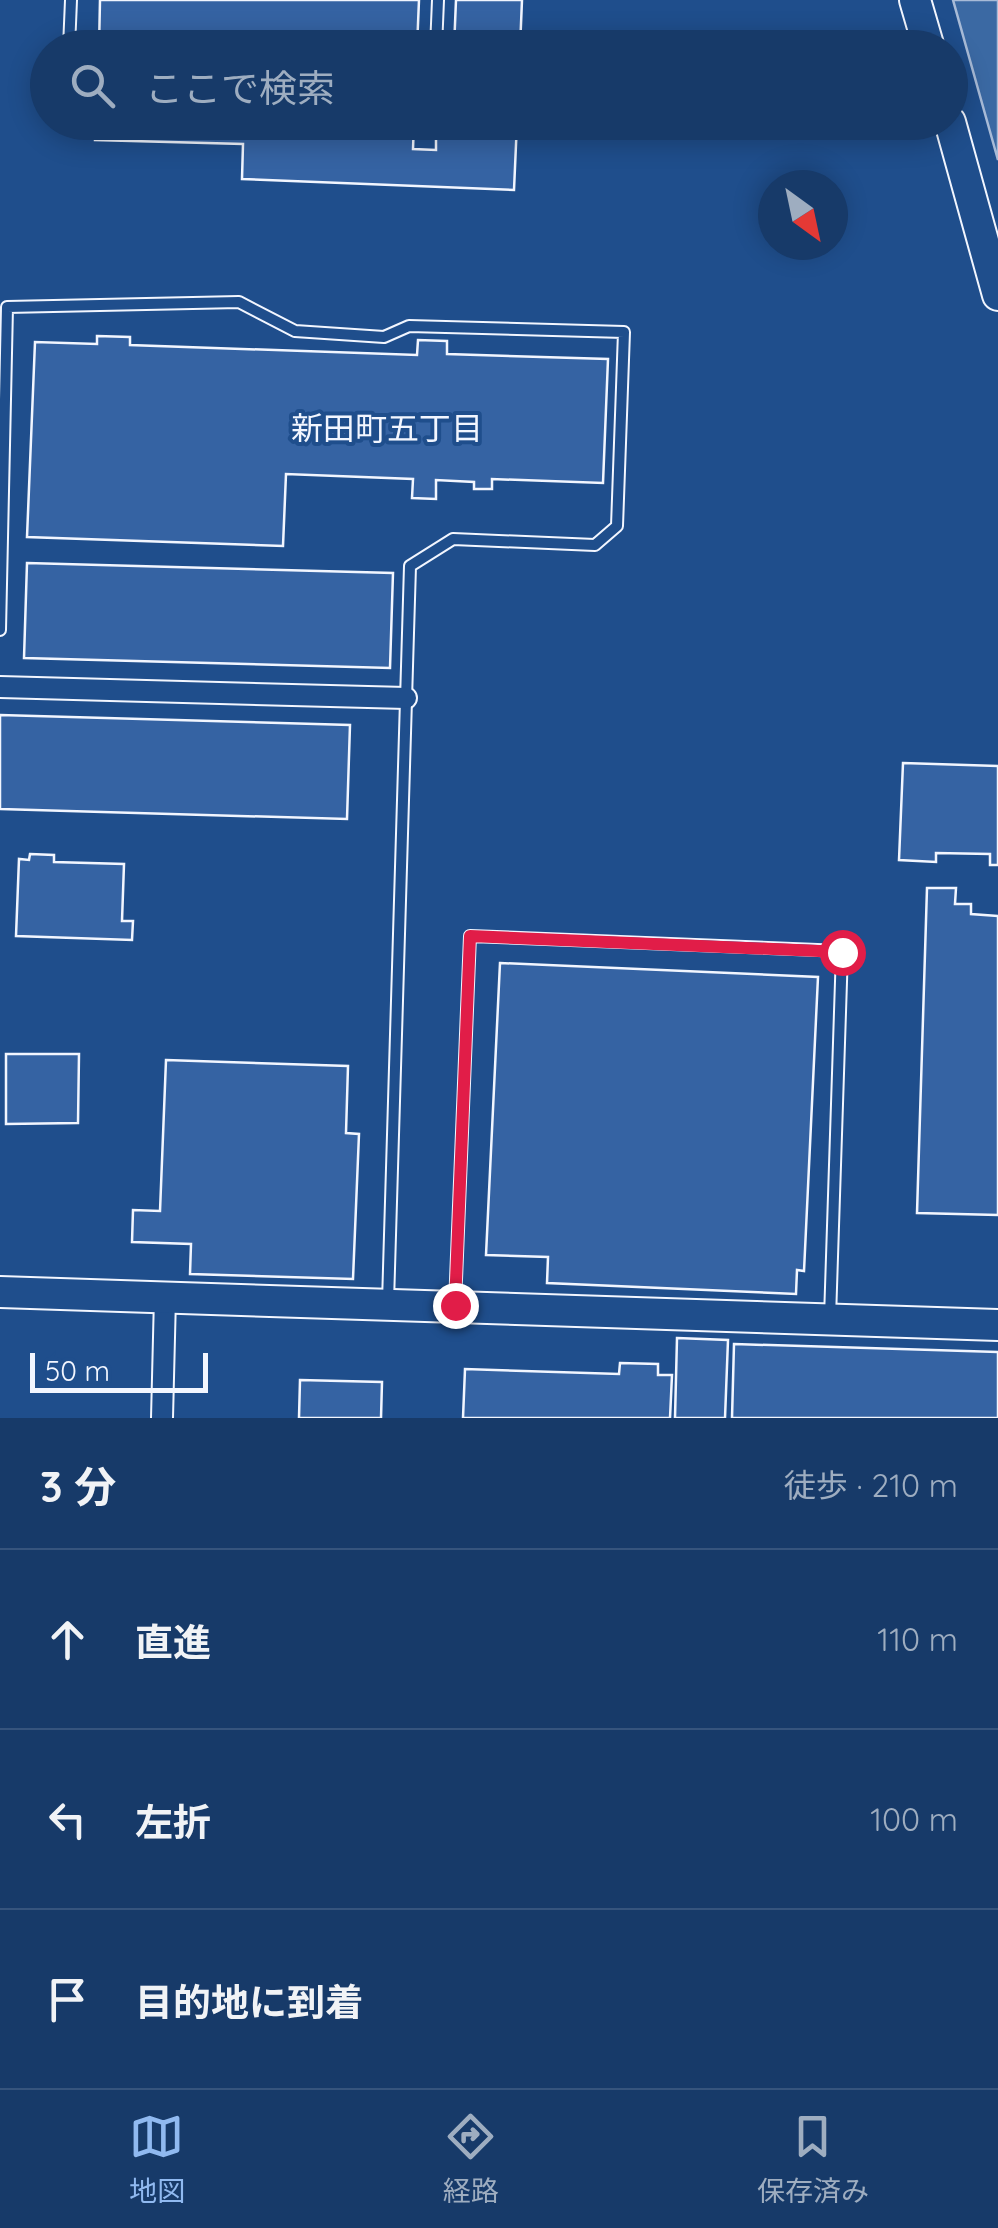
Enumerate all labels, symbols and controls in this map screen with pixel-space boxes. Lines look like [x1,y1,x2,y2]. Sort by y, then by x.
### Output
search box [30,30,968,140]
icon: search [65,58,120,113]
text: ここで検索 [145,64,335,112]
north arrow [758,170,848,260]
district label: 新田町五丁目 [291,408,483,448]
route start [820,930,866,976]
route end [433,1283,479,1329]
scale bar [30,1348,208,1392]
text: 50 m [45,1353,110,1388]
text: 3 分 [40,1460,116,1513]
text: 徒歩 · 210 m [784,1465,958,1505]
icon: ahead [40,1612,95,1667]
text: 直進 [135,1618,211,1666]
text: 110 m [877,1619,958,1659]
icon: left [40,1792,95,1847]
text: 左折 [135,1798,211,1846]
text: 100 m [870,1799,958,1839]
icon: arrive [40,1972,95,2027]
text: 目的地に到着 [135,1978,363,2026]
tab: 地図 [129,2109,185,2209]
tab: 経路 [443,2109,499,2209]
tab: 保存済み [757,2109,869,2209]

